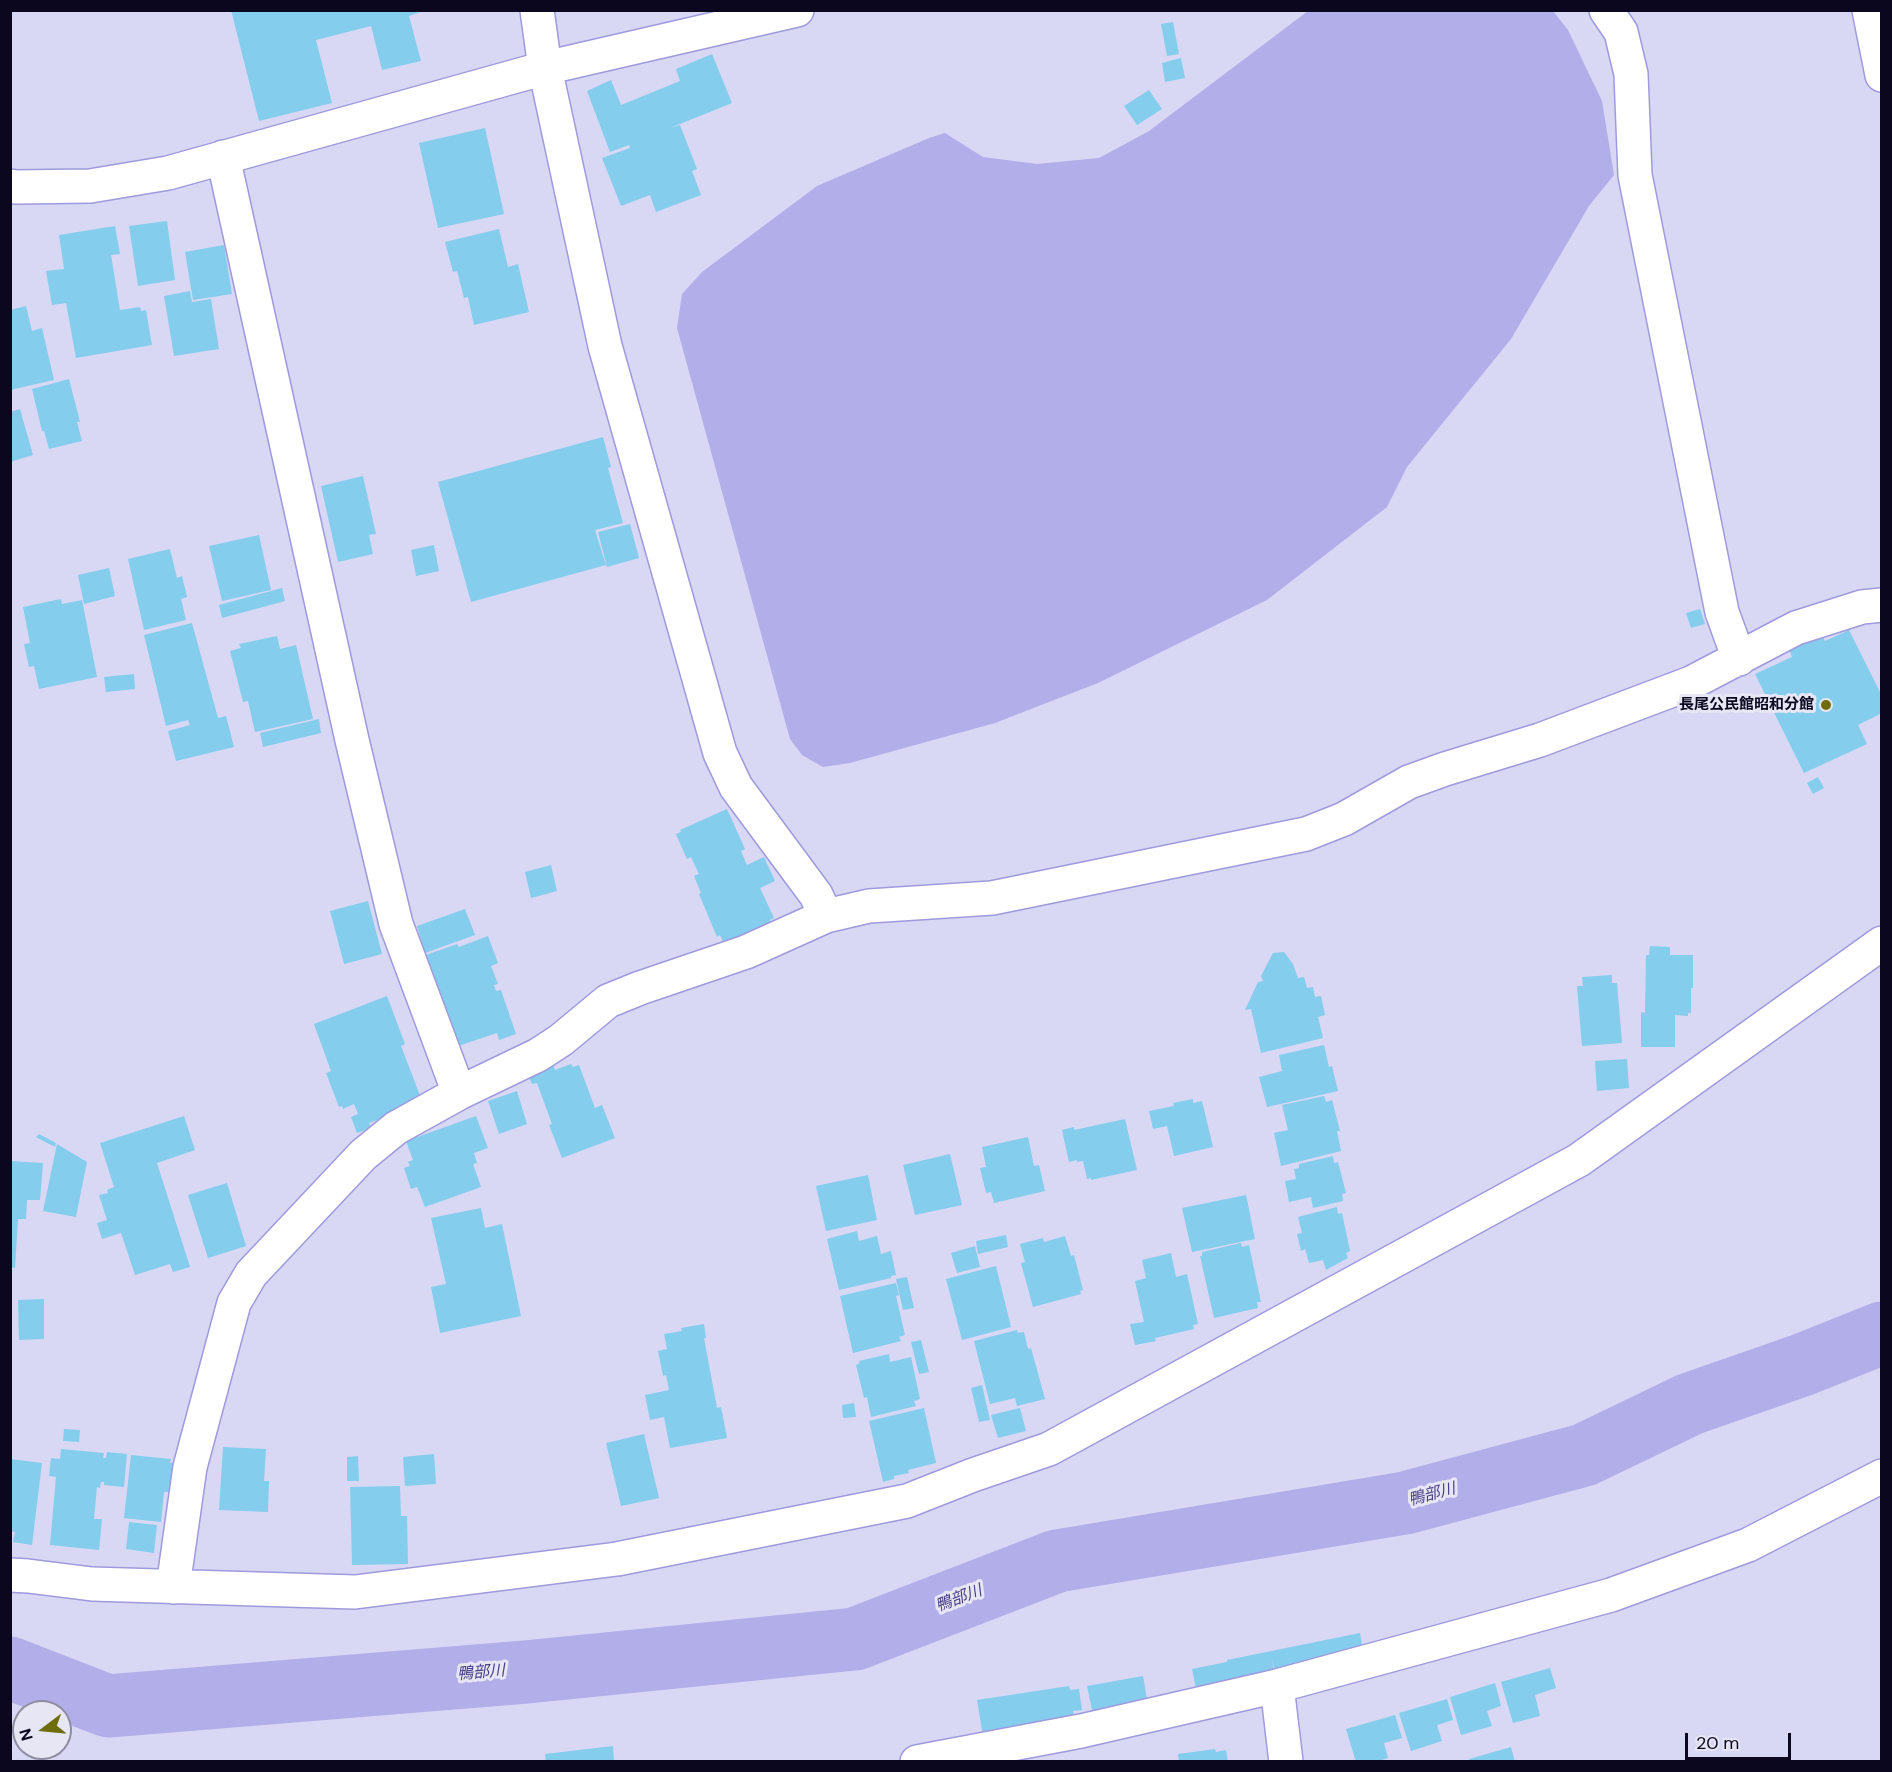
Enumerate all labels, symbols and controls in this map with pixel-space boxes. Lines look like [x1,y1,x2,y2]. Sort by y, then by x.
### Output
place label: 長尾公民館昭和分館 [1679,696,1814,714]
marker: 長尾公民館昭和分館 [1819,698,1833,712]
water label: 鴨部川 [1406,1480,1458,1510]
water label: 鴨部川 [933,1581,985,1617]
water label: 鴨部川 [456,1661,506,1685]
north arrow [12,1700,72,1760]
scale bar [1688,1721,1794,1759]
text: N [14,1726,38,1743]
text: 20 m [1696,1731,1739,1755]

